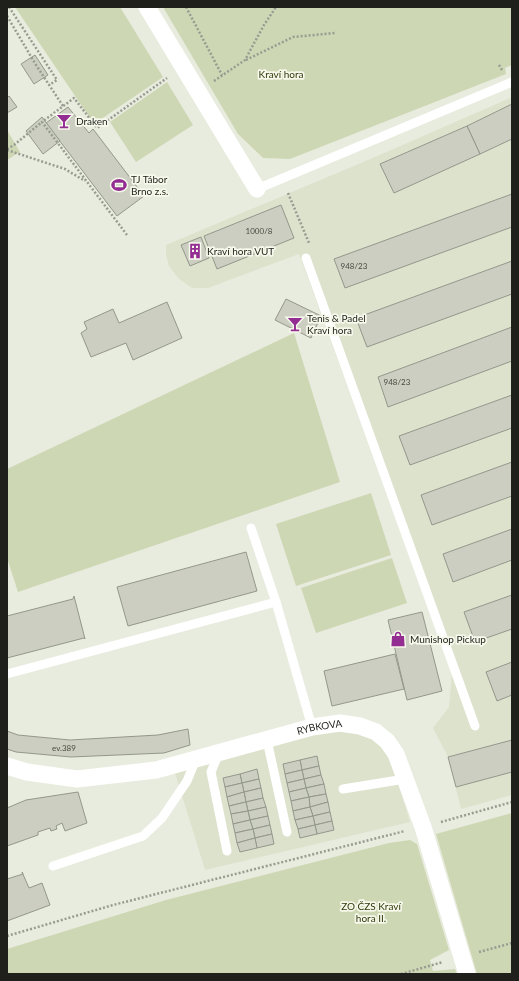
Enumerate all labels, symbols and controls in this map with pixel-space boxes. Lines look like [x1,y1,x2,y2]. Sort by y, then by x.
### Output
park label: Kraví hora [259,68,304,80]
bar icon: Draken [55,112,73,130]
place label: Draken [76,115,108,127]
place label: TJ Tábor Brno z.s. [131,173,168,197]
sports icon: TJ Tábor Brno z.s. [110,176,128,194]
house number: 1000/8 [246,226,273,236]
building icon: Kraví hora VUT [186,242,204,260]
place label: Kraví hora VUT [207,245,274,257]
house number: 948/23 [341,261,368,271]
place label: Tenis & Padel Kraví hora [307,312,366,336]
bar icon: Tenis & Padel Kraví hora [286,315,304,333]
house number: 948/23 [384,377,411,387]
shop icon: Munishop Pickup [389,630,407,648]
place label: Munishop Pickup [410,633,486,645]
street label: RYBKOVA [295,717,343,737]
house number: ev.389 [52,743,76,753]
park label: ZO ČZS Kraví hora II. [341,900,401,924]

